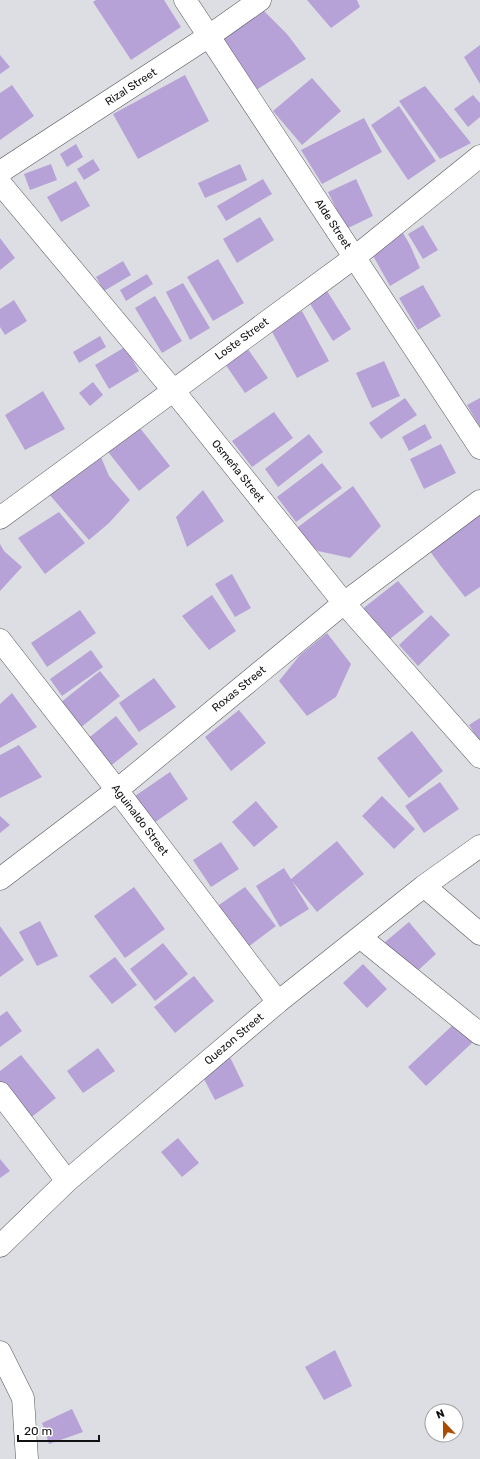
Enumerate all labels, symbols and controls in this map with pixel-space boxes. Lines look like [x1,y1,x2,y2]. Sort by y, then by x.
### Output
street label: Rizal Street [103,65,160,108]
street label: Alde Street [312,196,354,252]
street label: Loste Street [213,315,272,363]
street label: Osmeña Street [209,437,267,505]
street label: Roxas Street [210,663,269,715]
street label: Aguinaldo Street [109,782,171,859]
street label: Quezon Street [202,1010,267,1068]
north arrow [424,1403,464,1443]
text: N [434,1407,447,1422]
scale bar [18,1417,99,1443]
text: 20 m [24,1424,52,1438]

